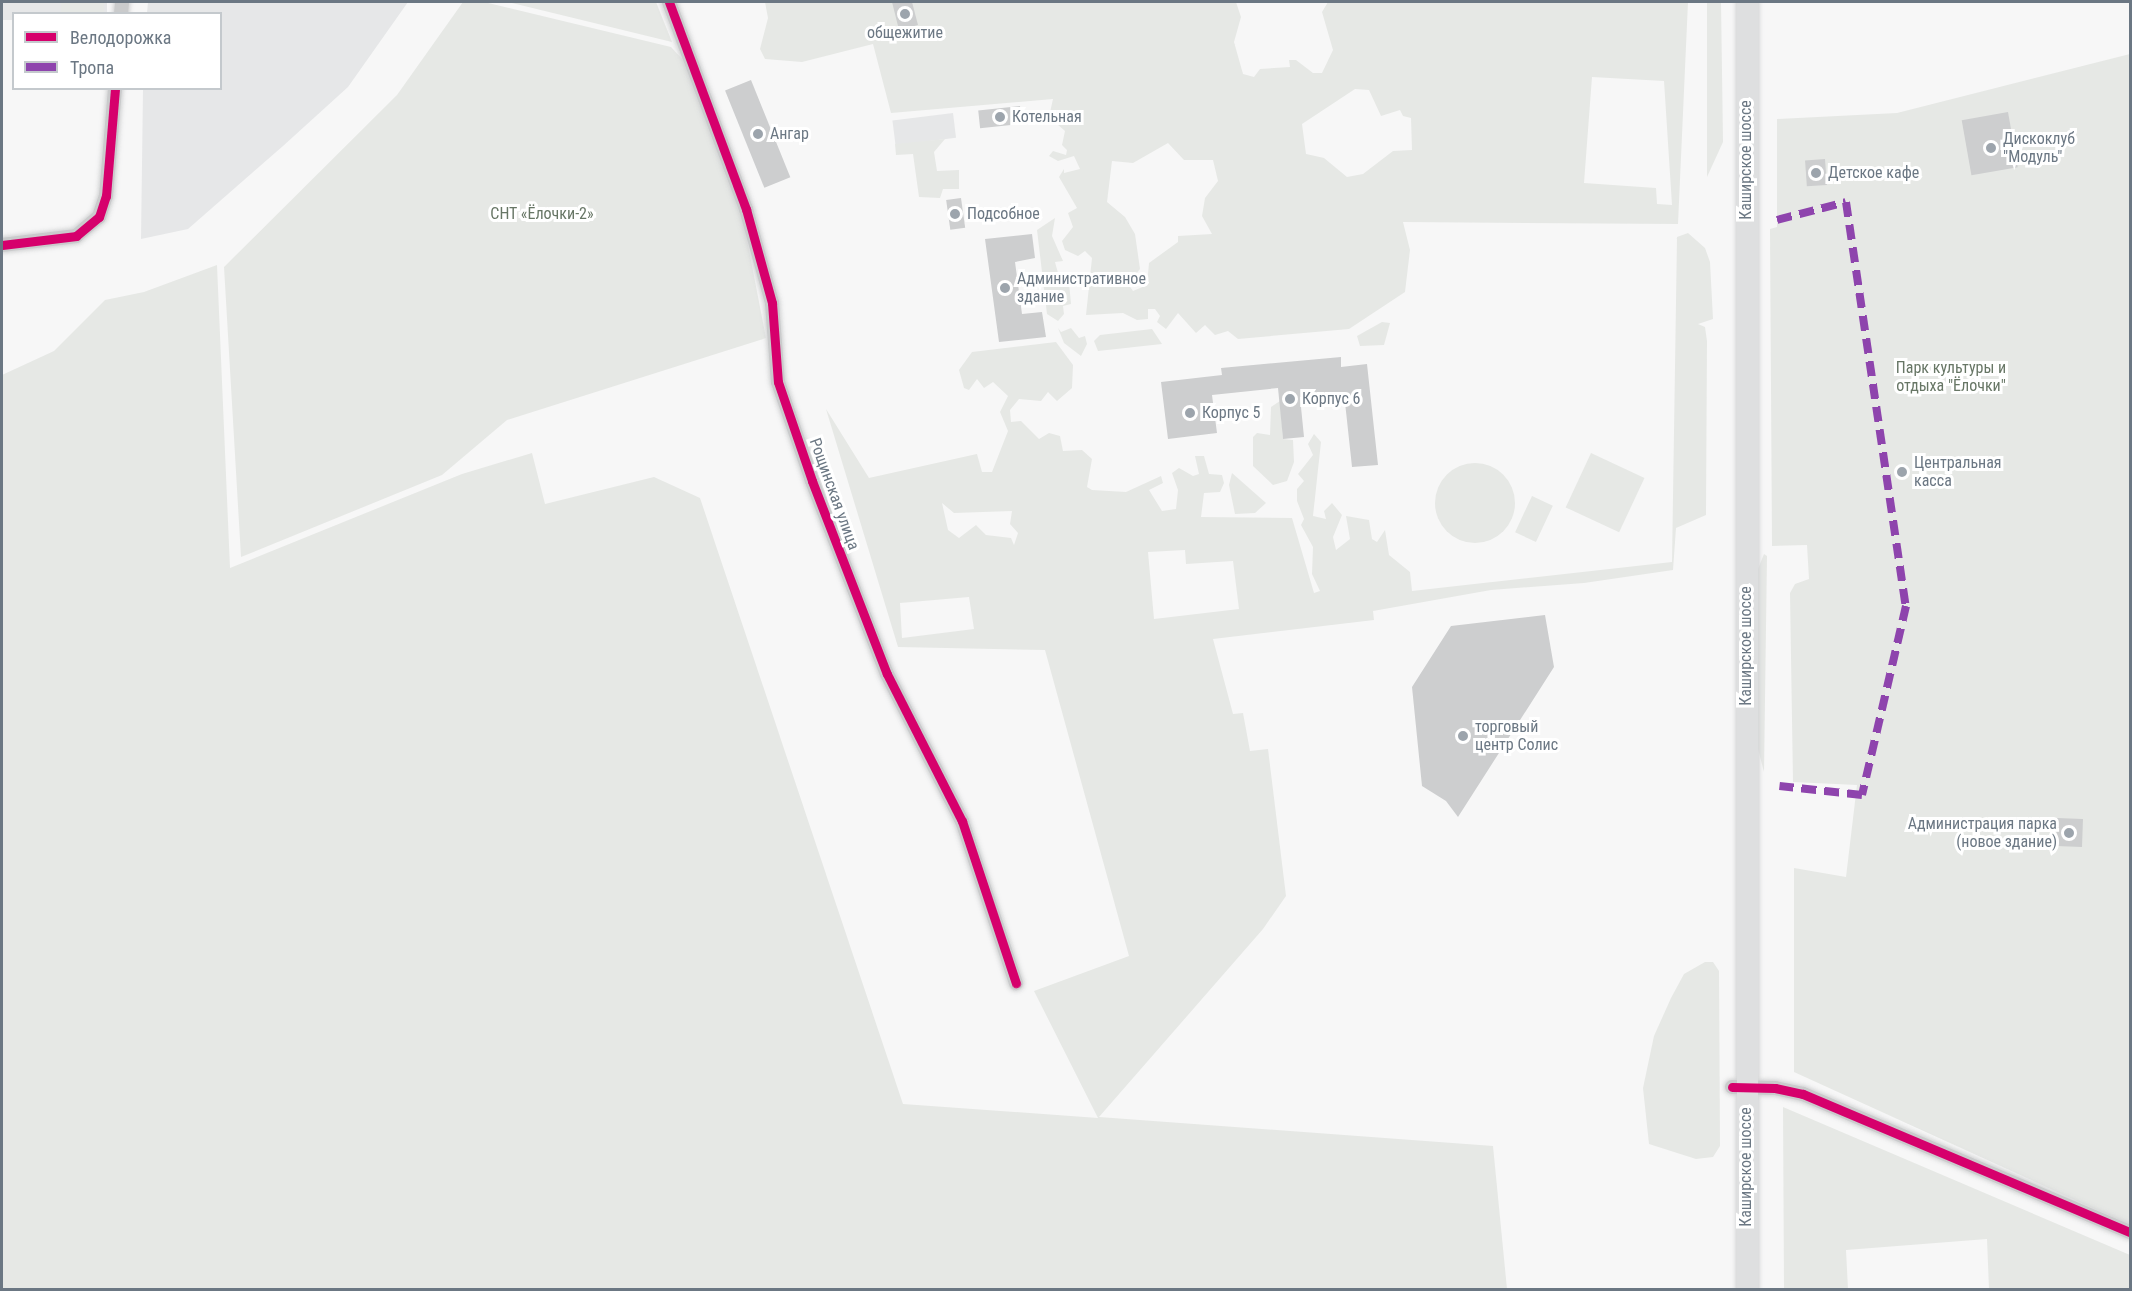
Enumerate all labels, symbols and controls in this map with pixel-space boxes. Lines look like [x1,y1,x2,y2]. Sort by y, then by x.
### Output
marker: общежитие [898,7,912,21]
legend [12,12,222,90]
place label: общежитие [867,23,943,43]
text: Велодорожка [70,27,171,48]
text: Тропа [70,57,114,78]
street label: Каширское шоссе [1736,100,1756,220]
place label: Котельная [1012,107,1082,127]
marker: Котельная [993,110,1007,124]
place label: Ангар [770,124,809,144]
marker: Ангар [751,127,765,141]
place label: Дискоклуб "Модуль" [2003,129,2075,167]
marker: Дискоклуб "Модуль" [1984,141,1998,155]
place label: Детское кафе [1828,163,1919,183]
marker: Детское кафе [1809,166,1823,180]
park label: СНТ «Ёлочки-2» [490,204,594,224]
place label: Подсобное [967,204,1040,224]
marker: Подсобное [948,207,962,221]
place label: Административное здание [1017,269,1146,307]
marker: Административное здание [998,281,1012,295]
park label: Парк культуры и отдыха "Ёлочки" [1896,358,2006,396]
place label: Корпус 6 [1302,389,1360,409]
marker: Корпус 6 [1283,392,1297,406]
place label: Корпус 5 [1202,403,1260,423]
marker: Корпус 5 [1183,406,1197,420]
street label: Рощинская улица [805,436,863,552]
place label: Центральная касса [1914,453,2002,491]
marker: Центральная касса [1895,465,1909,479]
street label: Каширское шоссе [1736,586,1756,706]
place label: торговый центр Солис [1475,717,1558,755]
marker: торговый центр Солис [1456,729,1470,743]
place label: Администрация парка (новое здание) [1908,814,2057,852]
marker: Администрация парка (новое здание) [2062,826,2076,840]
street label: Каширское шоссе [1736,1107,1756,1227]

